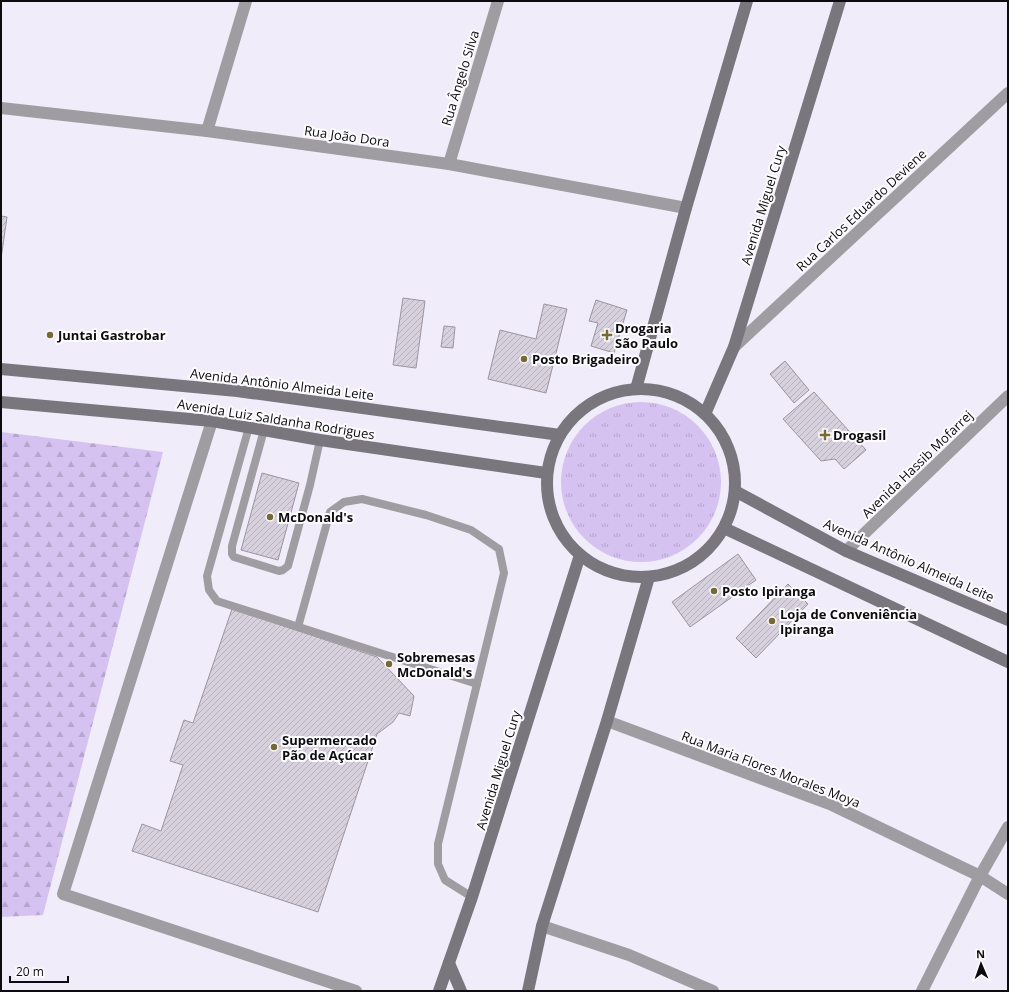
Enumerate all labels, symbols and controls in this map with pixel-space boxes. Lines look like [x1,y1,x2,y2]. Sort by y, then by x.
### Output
street label: Rua Ângelo Silva [437,28,483,128]
street label: Rua João Dora [303,121,391,151]
street label: Avenida Miguel Cury [736,143,790,267]
street label: Rua Carlos Eduardo Deviene [792,145,930,275]
place label: Drogaria São Paulo [615,319,678,352]
place label: Juntai Gastrobar [57,326,166,344]
marker: Juntai Gastrobar [45,330,55,340]
marker: Drogaria São Paulo [602,330,612,340]
place label: Posto Brigadeiro [532,350,639,368]
marker: Posto Brigadeiro [519,354,529,364]
street label: Avenida Antônio Almeida Leite [189,364,375,404]
street label: Avenida Luiz Saldanha Rodrigues [176,394,376,444]
street label: Avenida Hassib Mofarrej [858,406,976,522]
place label: Drogasil [833,426,886,444]
marker: Drogasil [820,430,830,440]
place label: McDonald's [278,508,353,526]
marker: McDonald's [265,512,275,522]
street label: Avenida Antônio Almeida Leite [821,514,997,606]
place label: Posto Ipiranga [722,582,816,600]
marker: Posto Ipiranga [709,586,719,596]
place label: Loja de Conveniência Ipiranga [780,605,917,638]
marker: Loja de Conveniência Ipiranga [767,616,777,626]
place label: Sobremesas McDonald's [397,648,475,681]
marker: Sobremesas McDonald's [384,659,394,669]
street label: Avenida Miguel Cury [471,708,525,832]
street label: Rua Maria Flores Morales Moya [679,727,863,811]
place label: Supermercado Pão de Açúcar [282,731,377,764]
marker: Supermercado Pão de Açúcar [269,742,279,752]
north arrow [961,944,1001,984]
text: N [976,946,985,961]
scale bar [10,958,68,984]
text: 20 m [16,963,44,980]

